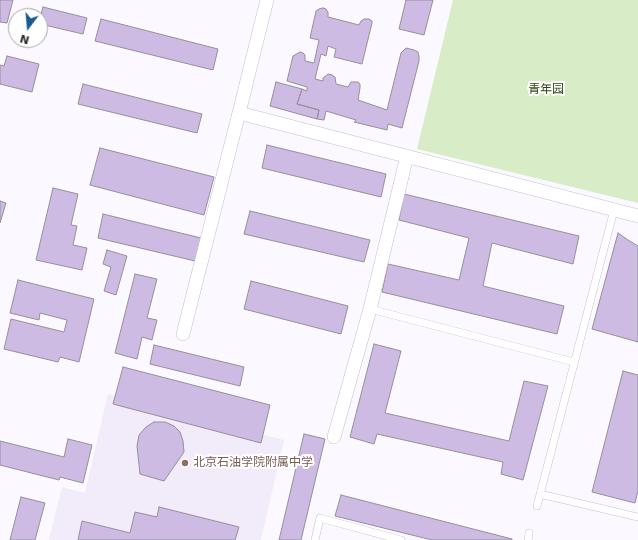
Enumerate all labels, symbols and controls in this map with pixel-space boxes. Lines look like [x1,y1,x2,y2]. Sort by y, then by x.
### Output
north arrow [8,8,48,48]
text: N [19,32,31,47]
park label: 青年园 [528,83,564,97]
place label: 北京石油学院附属中学 [193,456,313,470]
marker: 北京石油学院附属中学 [180,458,190,468]

